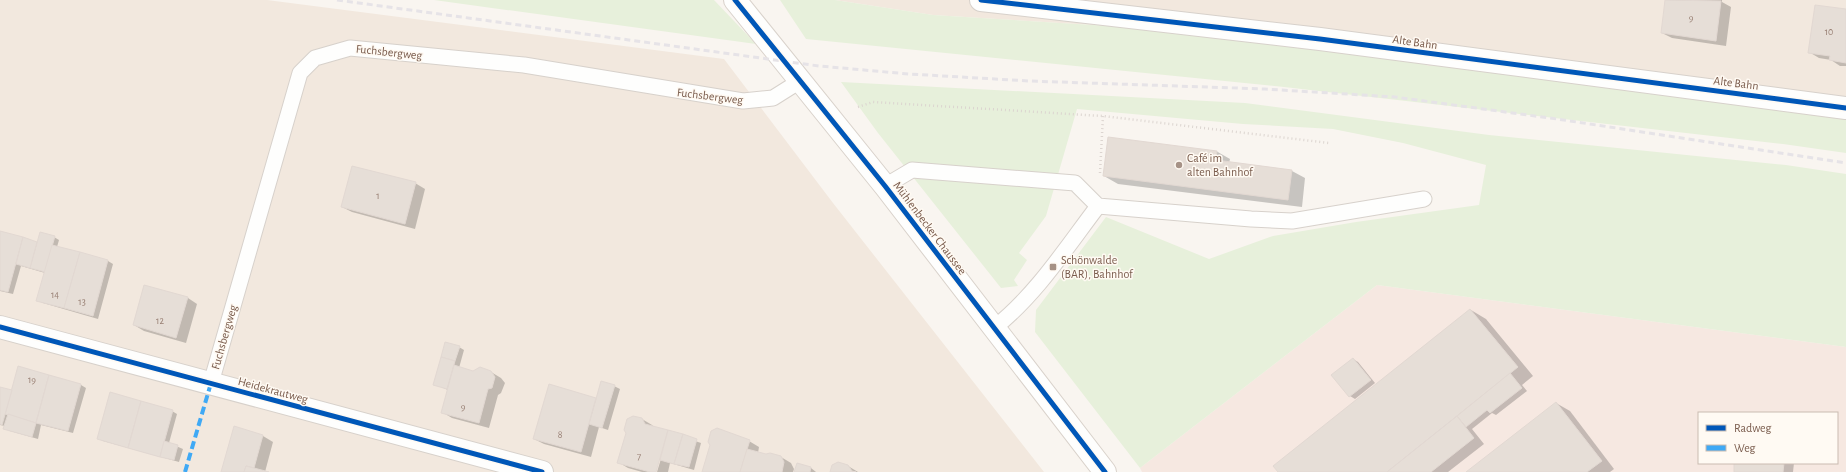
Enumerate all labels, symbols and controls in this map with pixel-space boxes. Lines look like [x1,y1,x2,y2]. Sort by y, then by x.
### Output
house number: 9 [1689,13,1694,23]
house number: 10 [1825,27,1833,37]
street label: Alte Bahn [1392,33,1438,51]
street label: Fuchsbergweg [355,43,423,61]
street label: Alte Bahn [1713,74,1759,92]
street label: Fuchsbergweg [676,86,744,106]
place label: Café im alten Bahnhof [1187,152,1254,178]
marker: Café im alten Bahnhof [1174,160,1184,170]
street label: Mühlenbecker Chaussee [891,179,969,277]
house number: 1 [376,191,380,201]
place label: Schönwalde (BAR), Bahnhof [1061,254,1134,280]
marker: Schönwalde (BAR), Bahnhof [1048,262,1058,272]
house number: 14 [51,290,59,300]
house number: 13 [78,297,86,307]
street label: Fuchsbergweg [209,303,239,371]
house number: 12 [156,316,164,326]
house number: 19 [28,375,36,385]
street label: Heidekrautweg [237,375,309,405]
house number: 9 [461,402,466,412]
legend [1698,412,1838,464]
text: Radweg [1734,422,1771,434]
house number: 8 [558,430,563,440]
text: Weg [1734,442,1756,454]
house number: 7 [637,452,641,462]

